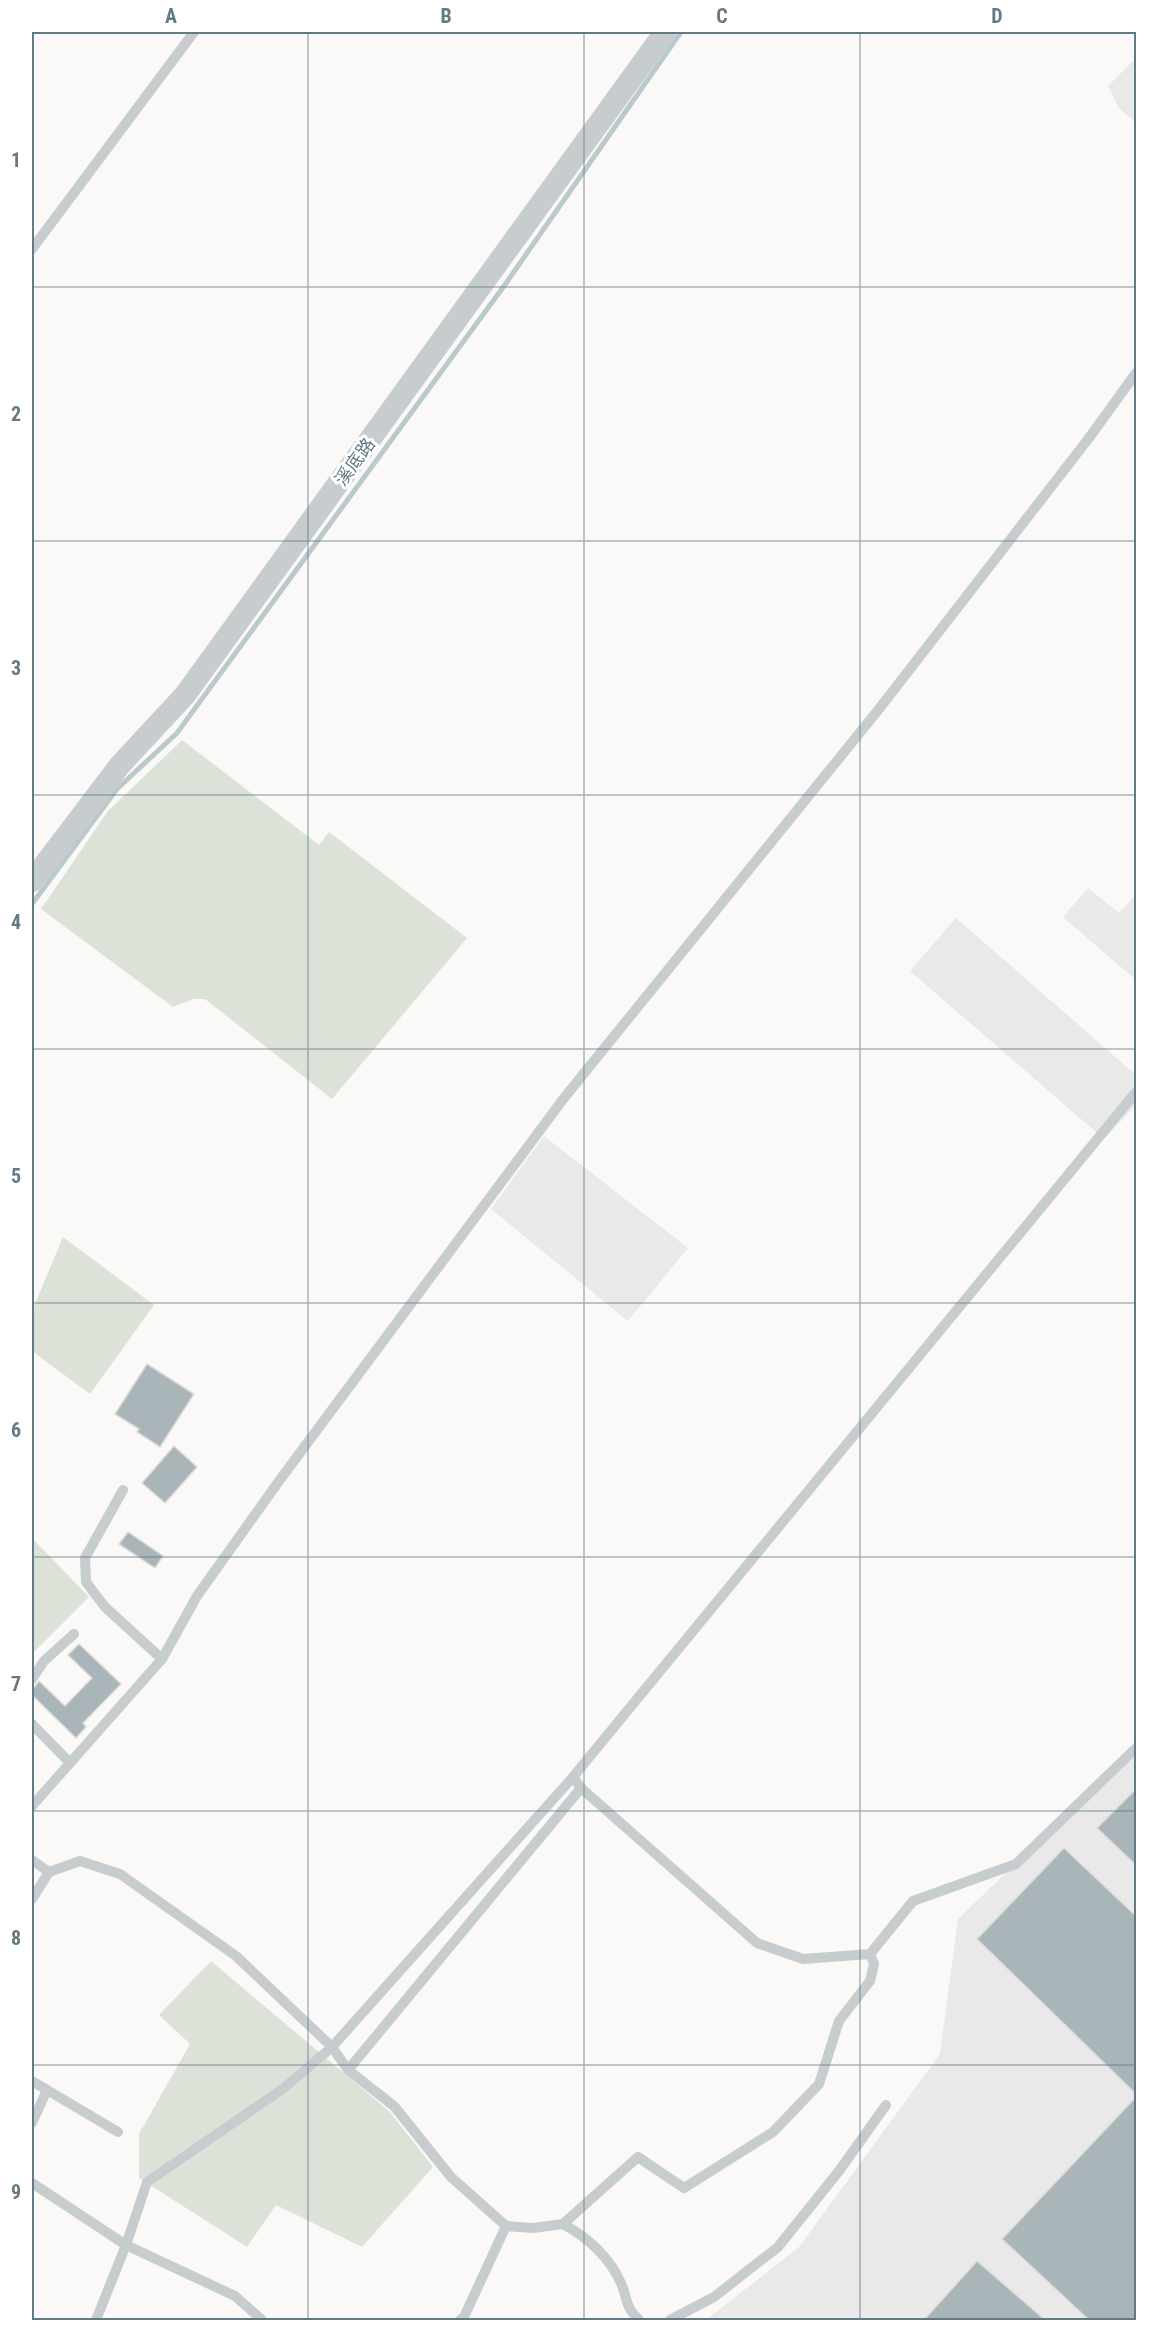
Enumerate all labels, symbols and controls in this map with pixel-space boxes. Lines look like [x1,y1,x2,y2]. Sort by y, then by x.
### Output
text: A [165,4,177,28]
text: B [440,4,452,28]
text: C [716,4,728,28]
text: D [991,4,1003,28]
text: 1 [11,148,21,172]
text: 2 [11,402,21,426]
street label: 溪底路 [330,434,379,490]
text: 3 [11,656,21,680]
text: 4 [11,910,21,934]
text: 5 [11,1164,21,1188]
text: 6 [11,1418,21,1442]
text: 7 [11,1672,21,1696]
text: 8 [11,1926,21,1950]
text: 9 [11,2180,21,2204]

